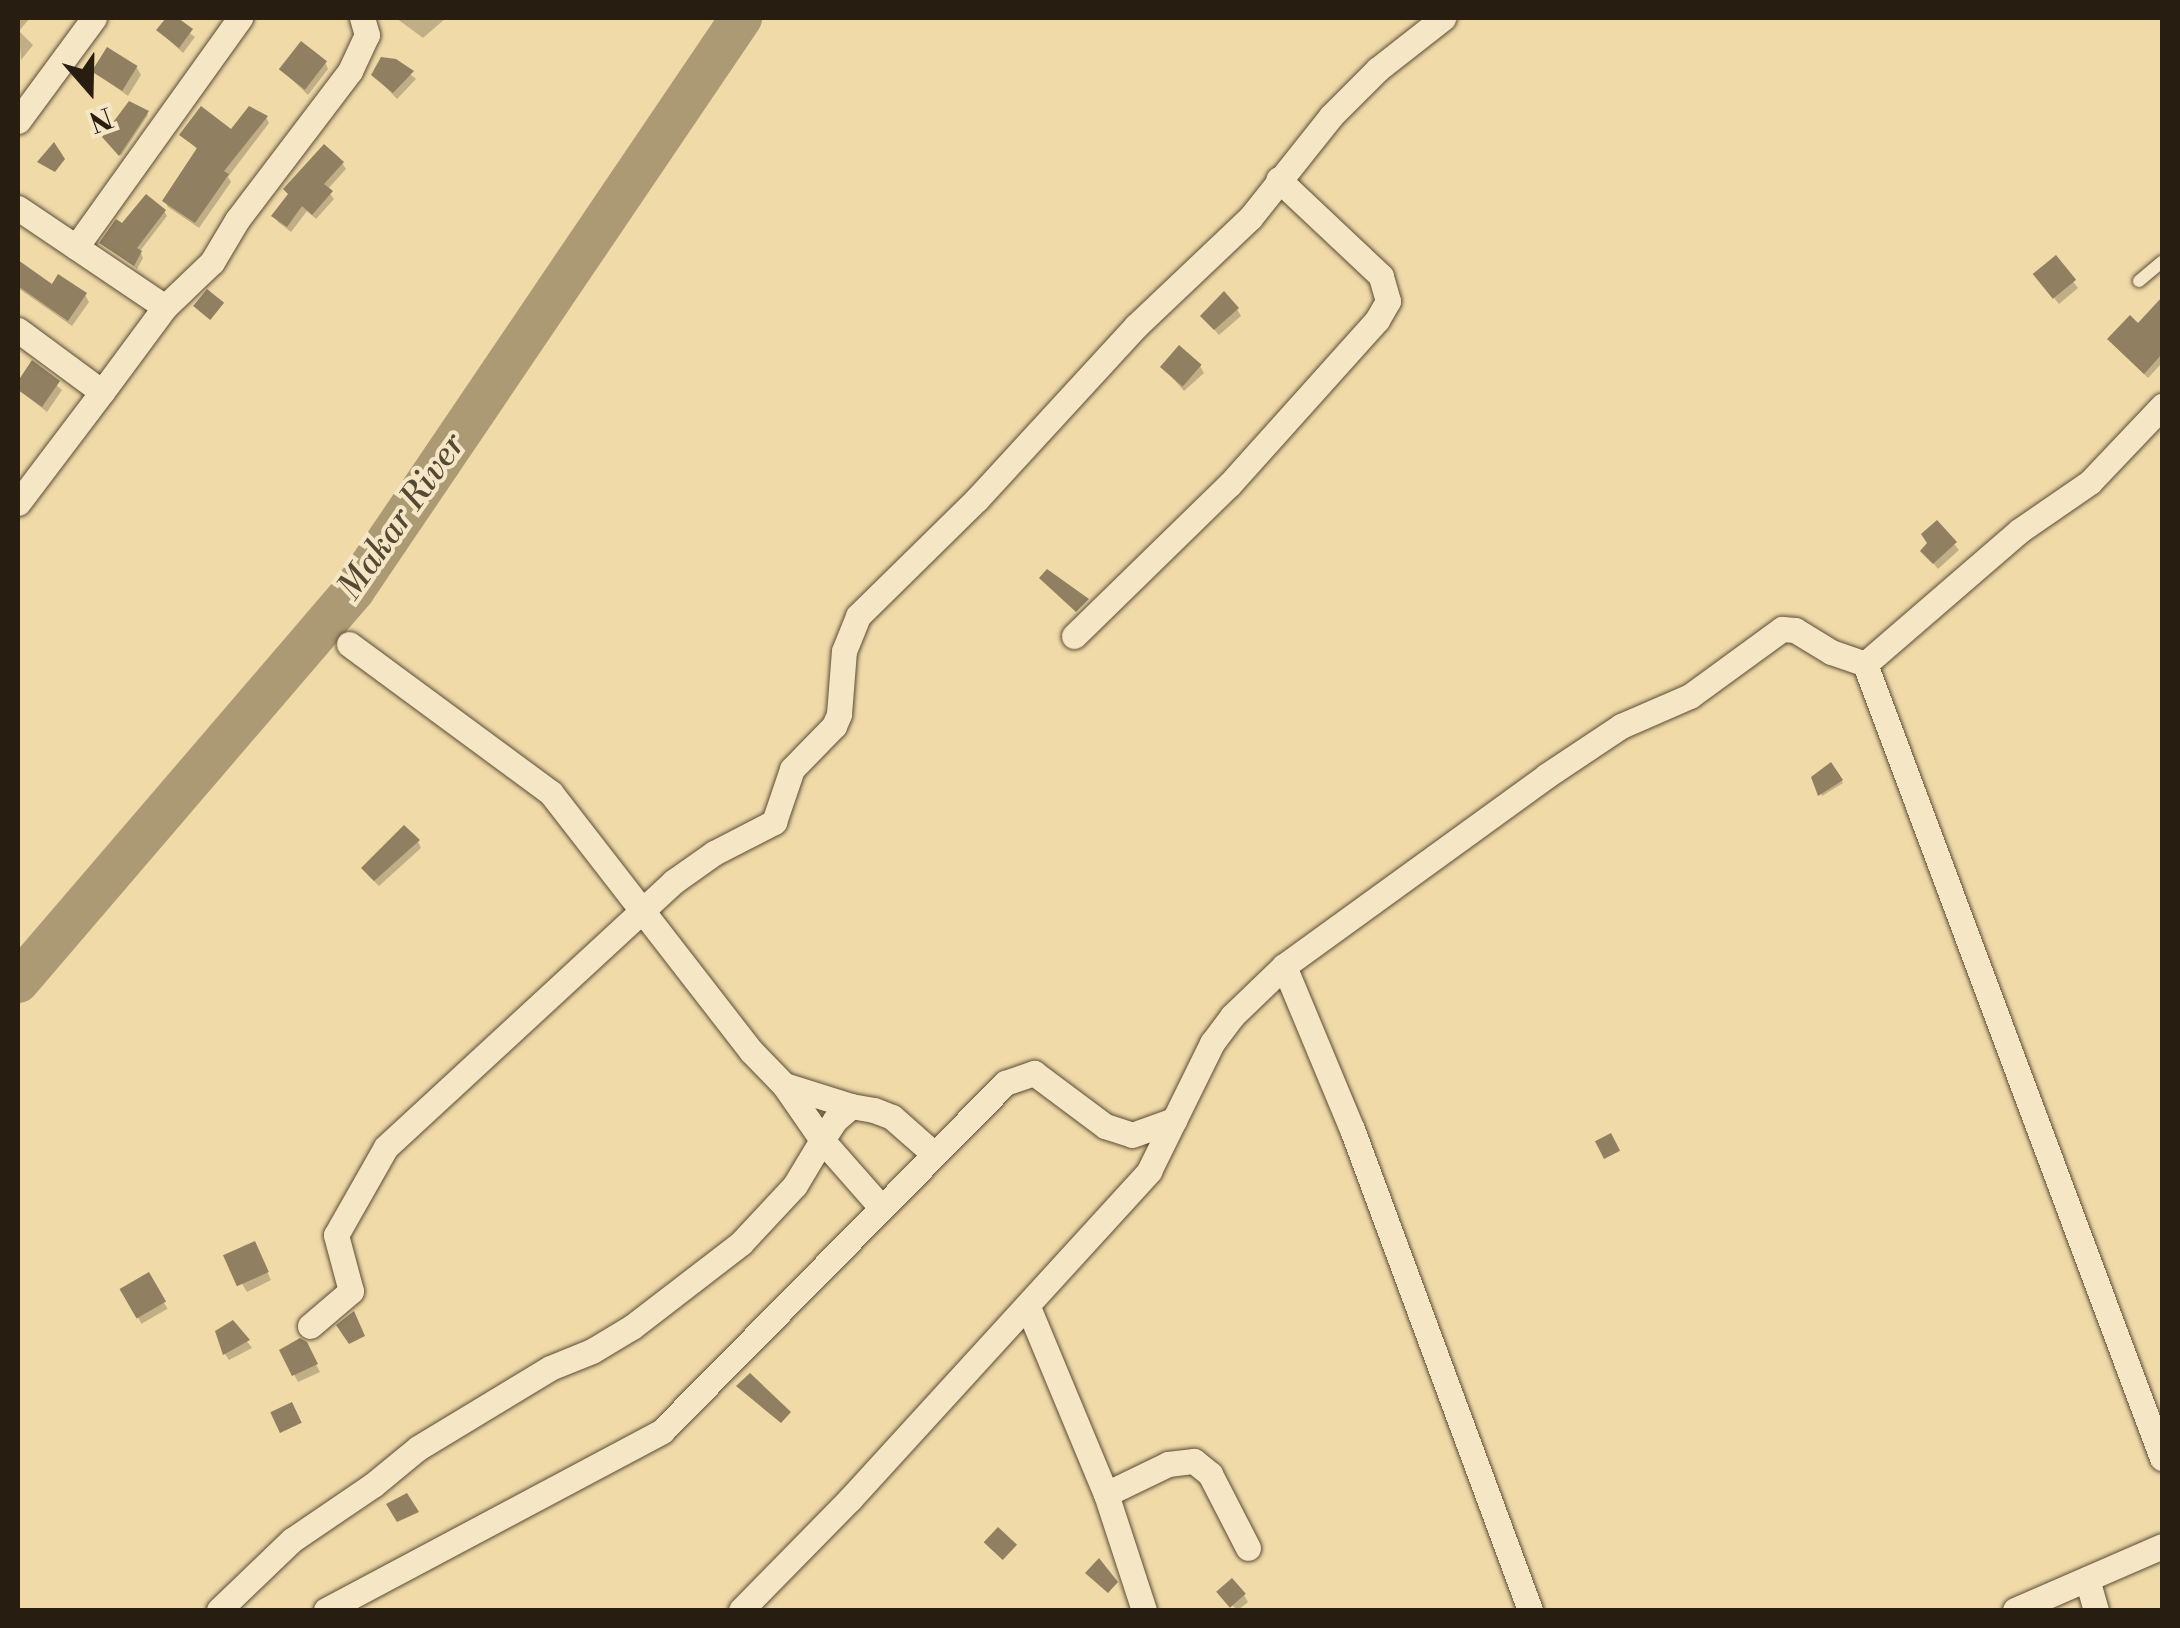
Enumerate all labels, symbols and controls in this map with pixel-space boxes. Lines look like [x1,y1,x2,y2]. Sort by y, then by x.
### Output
north arrow [40,40,140,140]
text: N [84,98,117,139]
water label: Makar River [329,425,475,609]

